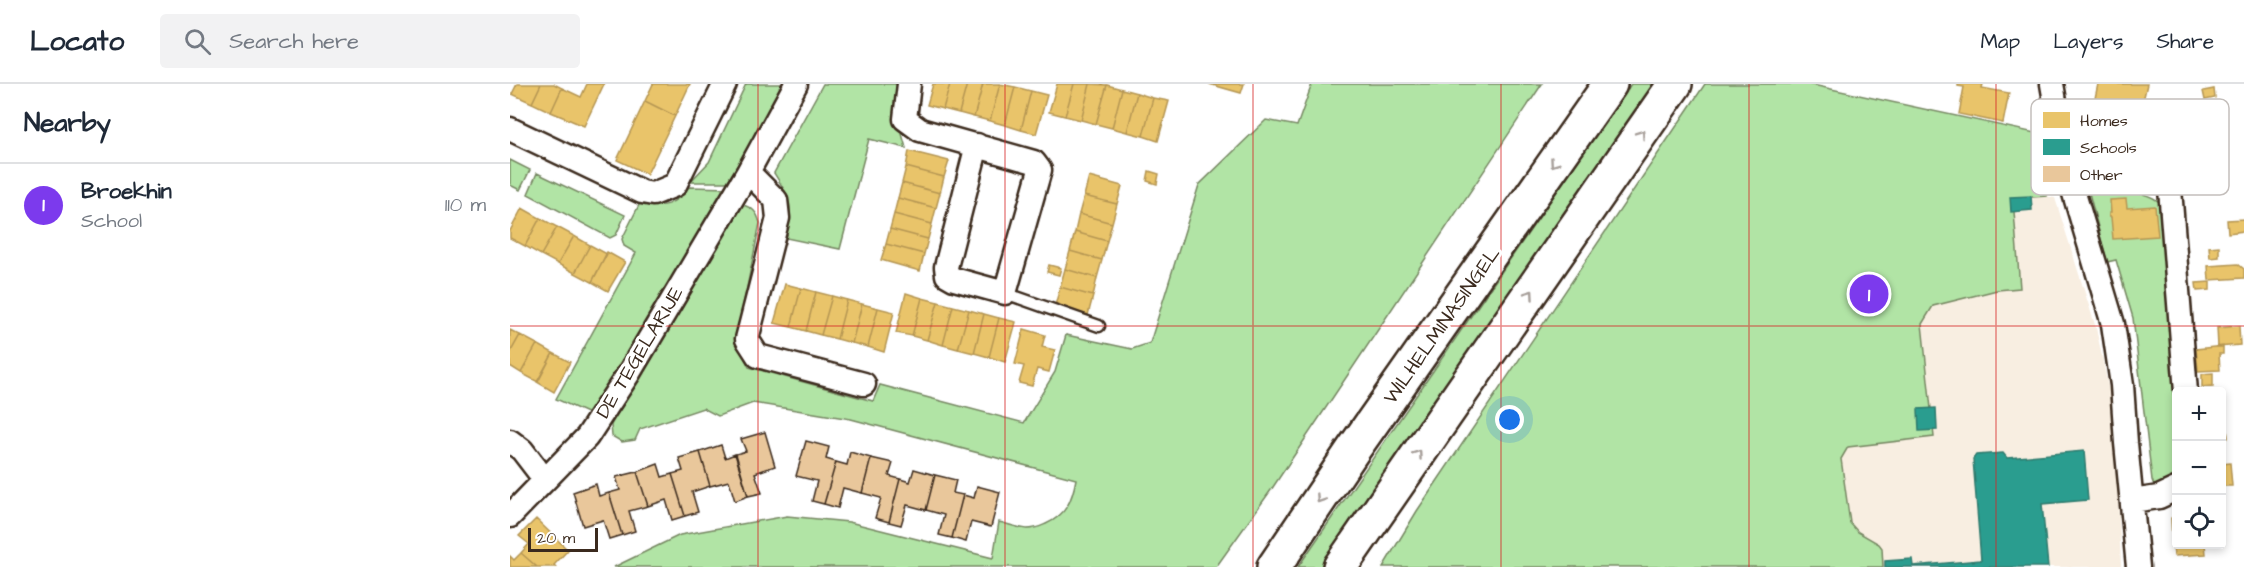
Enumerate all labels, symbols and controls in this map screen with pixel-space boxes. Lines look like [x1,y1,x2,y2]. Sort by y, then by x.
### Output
search box [160,14,580,68]
text: Locato [30,22,124,61]
icon: search [181,25,214,58]
text: Search here [229,26,359,57]
text: Map [1980,27,2020,56]
text: Layers [2053,27,2123,56]
text: Share [2156,27,2214,56]
legend [2031,99,2229,195]
text: Nearby [24,105,111,141]
text: Homes [2080,110,2128,132]
one-way arrow [1633,130,1645,140]
text: Schools [2080,137,2137,159]
one-way arrow [1550,156,1561,167]
text: Other [2080,164,2123,186]
text: Broekhin [81,176,172,207]
text: 1 [42,191,45,219]
text: 110 m [445,191,486,219]
text: School [81,207,142,235]
street label: WILHELMINASINGEL [1377,241,1507,410]
pin: 1 [1850,272,1888,316]
street label: DE TEGELARIJE [589,281,690,424]
one-way arrow [1523,290,1534,301]
map controls [2172,387,2226,549]
button: + [2172,387,2226,441]
your location [1495,405,1524,434]
button: − [2172,441,2226,495]
one-way arrow [1411,450,1422,461]
one-way arrow [1316,492,1327,503]
button: locate [2172,495,2226,549]
scale bar [528,525,598,552]
text: 20 m [537,527,575,549]

